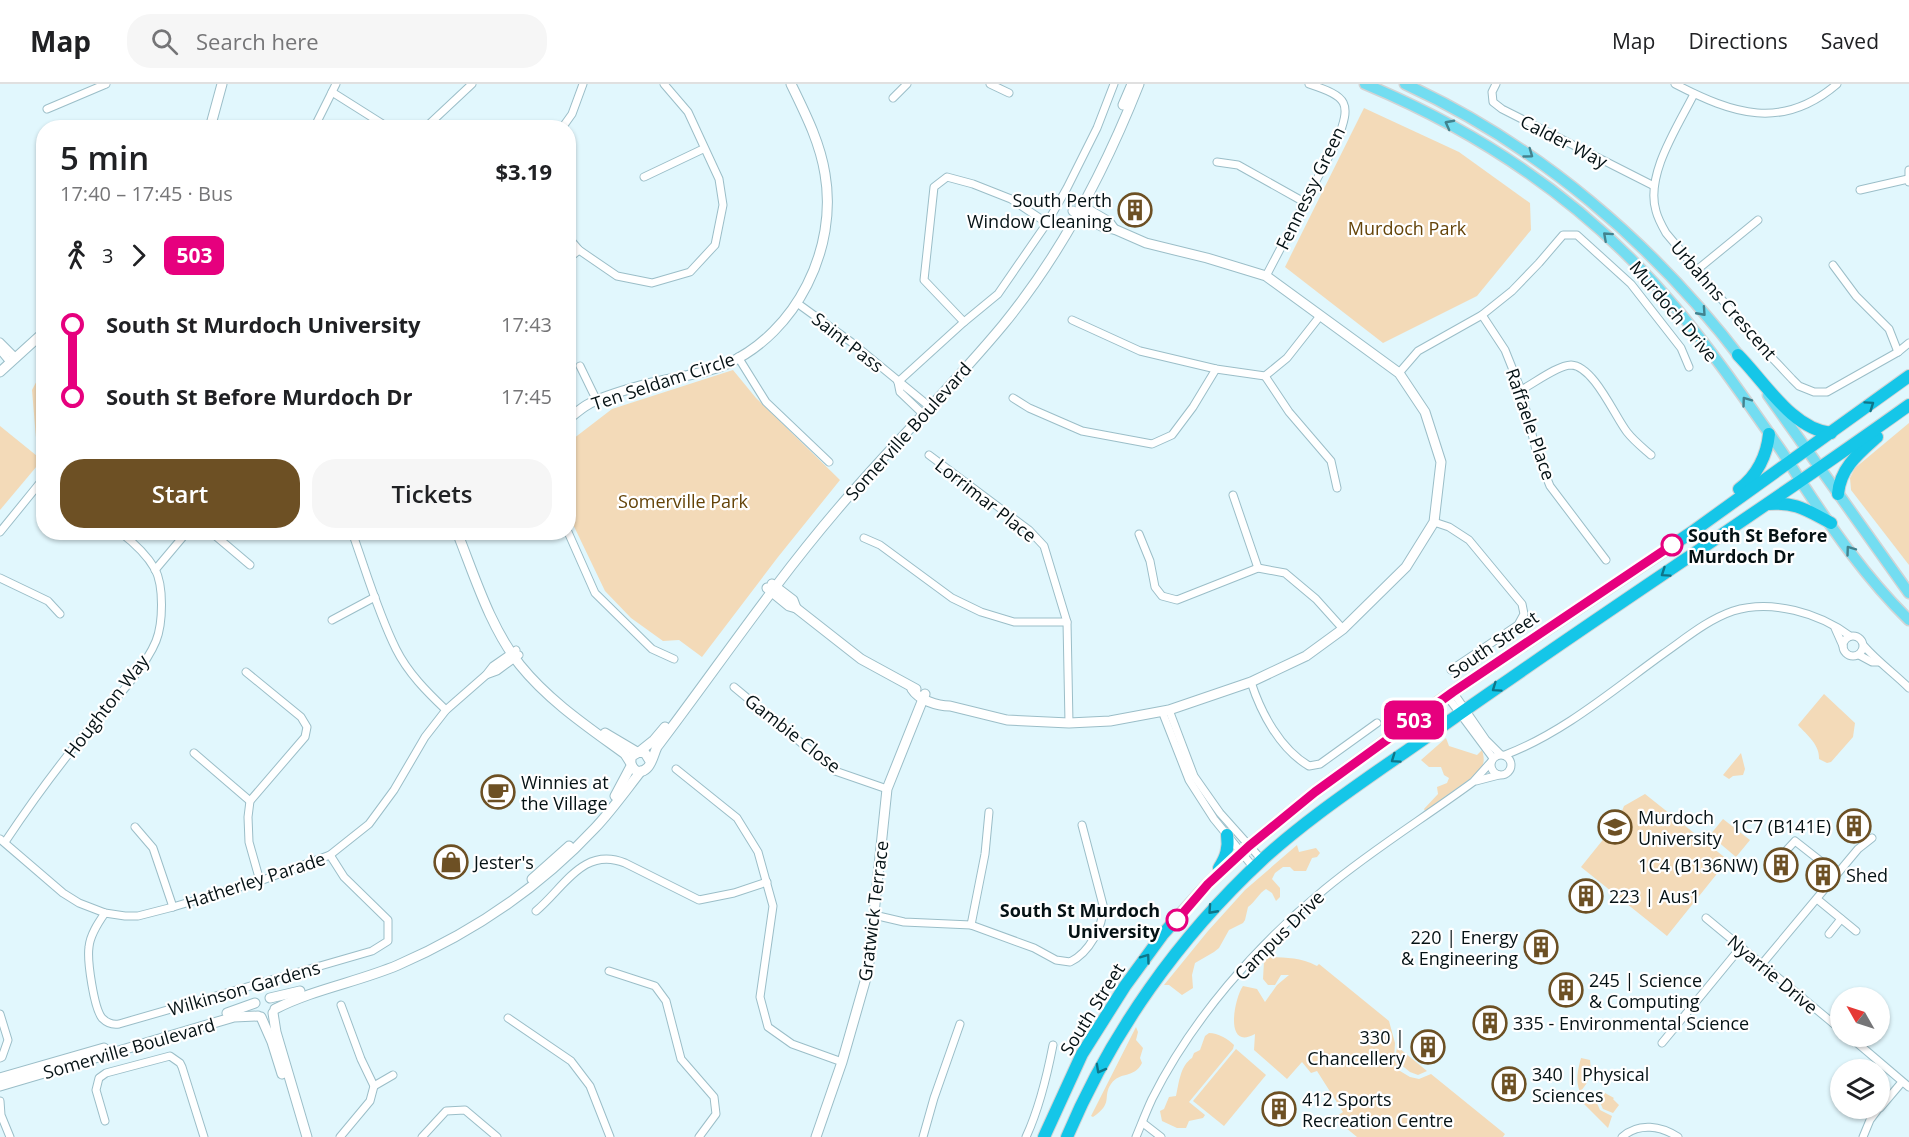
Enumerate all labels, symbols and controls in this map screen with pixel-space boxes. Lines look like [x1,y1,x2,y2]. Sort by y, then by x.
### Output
search box [127,14,547,68]
text: Map [30,22,91,60]
icon: search [148,25,181,58]
text: Search here [196,26,319,56]
text: Map [1612,27,1655,55]
text: Directions [1688,27,1788,55]
text: Saved [1821,27,1879,55]
street label: Calder Way [1516,109,1612,174]
one-way arrow [1445,120,1455,131]
street label: Fennessy Green [1270,122,1350,254]
text: 5 min [60,135,149,180]
one-way arrow [1522,147,1533,158]
text: $3.19 [495,156,552,186]
text: 17:40 – 17:45 · Bus [60,180,233,207]
place label: South Perth Window Cleaning [967,188,1112,233]
building icon: South Perth Window Cleaning [1117,192,1153,228]
park label: Murdoch Park [1348,216,1467,240]
one-way arrow [1604,232,1614,243]
street label: Urbahns Crescent [1666,235,1782,365]
icon: walk [60,239,93,272]
icon: forward [122,239,155,272]
text: 503 [176,241,212,269]
text: 3 [102,242,113,269]
street label: Murdoch Drive [1625,255,1723,367]
one-way arrow [1695,305,1706,315]
street label: Saint Pass [807,307,889,377]
text: South St Murdoch University [106,309,421,339]
text: 17:43 [501,311,552,338]
street label: Ten Seldam Circle [588,347,738,415]
street label: Somerville Boulevard [840,357,976,505]
street label: Raffaele Place [1501,365,1561,483]
text: South St Before Murdoch Dr [106,381,412,411]
text: 17:45 [501,383,552,410]
one-way arrow [1742,397,1753,408]
one-way arrow [1864,401,1875,412]
street label: Lorrimar Place [930,453,1042,547]
button: Start [60,459,300,528]
button: Tickets [312,459,552,528]
park label: Somerville Park [618,489,748,513]
place label: South St Before Murdoch Dr [1688,523,1827,568]
marker: South St Before Murdoch Dr [1661,534,1683,556]
one-way arrow [1846,546,1857,557]
one-way arrow [1660,566,1671,577]
street label: South Street [1443,605,1543,683]
street label: Houghton Way [58,649,154,762]
one-way arrow [1492,681,1503,692]
street label: Gambie Close [740,688,846,778]
line badge: 503 [1380,700,1448,740]
text: 503 [1396,706,1432,734]
one-way arrow [1391,752,1402,763]
place label: Winnies at the Village [521,770,609,815]
cafe icon: Winnies at the Village [480,774,516,810]
place label: Murdoch University [1638,805,1723,850]
building icon: 1C7 (B141E) [1836,808,1872,844]
school or university icon: Murdoch University [1597,809,1633,845]
place label: 1C7 (B141E) [1731,814,1831,838]
street label: Gratwick Terrace [852,839,894,983]
shop icon: Jester's [433,844,469,880]
street label: Hatherley Parade [182,846,328,914]
building icon: 1C4 (B136NW) [1763,847,1799,883]
place label: Jester's [472,850,534,874]
place label: 1C4 (B136NW) [1638,853,1758,877]
building icon: Shed [1805,857,1841,893]
place label: Shed [1846,863,1888,887]
building icon: 223 | Aus1 [1568,878,1604,914]
place label: 223 | Aus1 [1609,884,1700,908]
street label: Campus Drive [1229,885,1329,985]
place label: South St Murdoch University [1000,898,1161,943]
one-way arrow [1208,903,1219,914]
marker: South St Murdoch University [1166,909,1188,931]
place label: 220 | Energy & Engineering [1401,925,1519,970]
building icon: 220 | Energy & Engineering [1523,929,1559,965]
street label: Nyarrie Drive [1723,929,1823,1019]
one-way arrow [1139,954,1150,965]
street label: Wilkinson Gardens [165,955,323,1021]
street label: South Street [1054,958,1130,1060]
place label: 245 | Science & Computing [1589,968,1702,1013]
building icon: 245 | Science & Computing [1548,972,1584,1008]
north arrow [1830,987,1890,1047]
map controls [1830,987,1890,1119]
building icon: 335 - Environmental Science [1472,1005,1508,1041]
place label: 335 - Environmental Science [1513,1011,1749,1035]
street label: Somerville Boulevard [40,1012,218,1084]
place label: 330 | Chancellery [1307,1025,1406,1070]
building icon: 330 | Chancellery [1410,1029,1446,1065]
button: layers [1830,1059,1890,1119]
one-way arrow [1096,1062,1107,1073]
place label: 340 | Physical Sciences [1532,1062,1649,1107]
building icon: 340 | Physical Sciences [1491,1066,1527,1102]
place label: 412 Sports Recreation Centre [1302,1087,1453,1132]
building icon: 412 Sports Recreation Centre [1261,1091,1297,1127]

